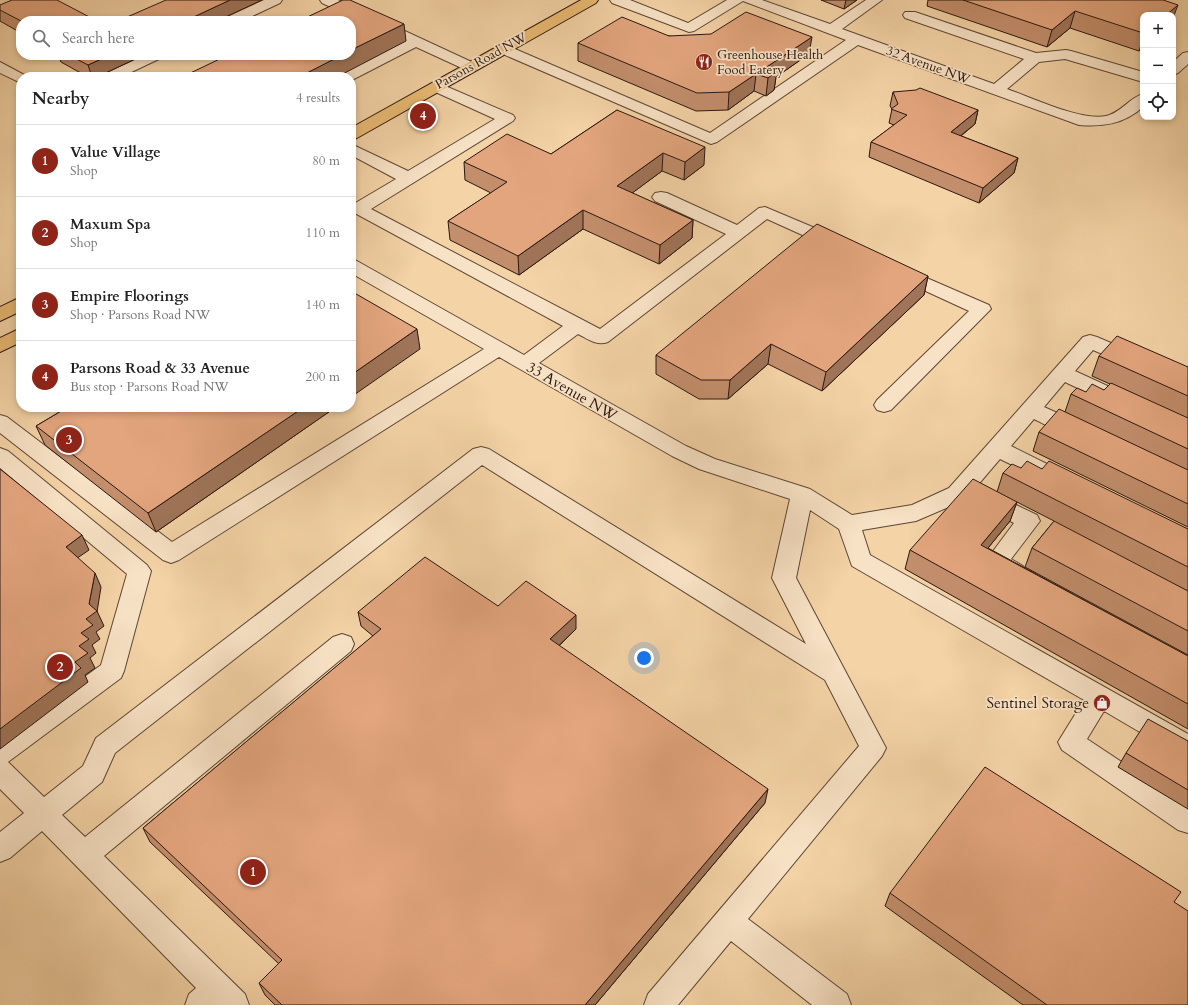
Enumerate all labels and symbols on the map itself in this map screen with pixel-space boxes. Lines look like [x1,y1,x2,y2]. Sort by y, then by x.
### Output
street label: Parsons Road NW [432,28,531,94]
street label: 32 Avenue NW [884,42,973,89]
place label: Greenhouse Health Food Eatery [717,46,823,79]
restaurant icon: Greenhouse Health Food Eatery [694,52,714,72]
pin: 4 [410,101,436,131]
street label: 33 Avenue NW [523,357,621,425]
pin: 3 [56,425,82,455]
your location [634,648,654,668]
pin: 2 [47,652,73,682]
place label: Sentinel Storage [986,693,1089,713]
shop icon: Sentinel Storage [1092,693,1112,713]
pin: 1 [240,857,266,887]

